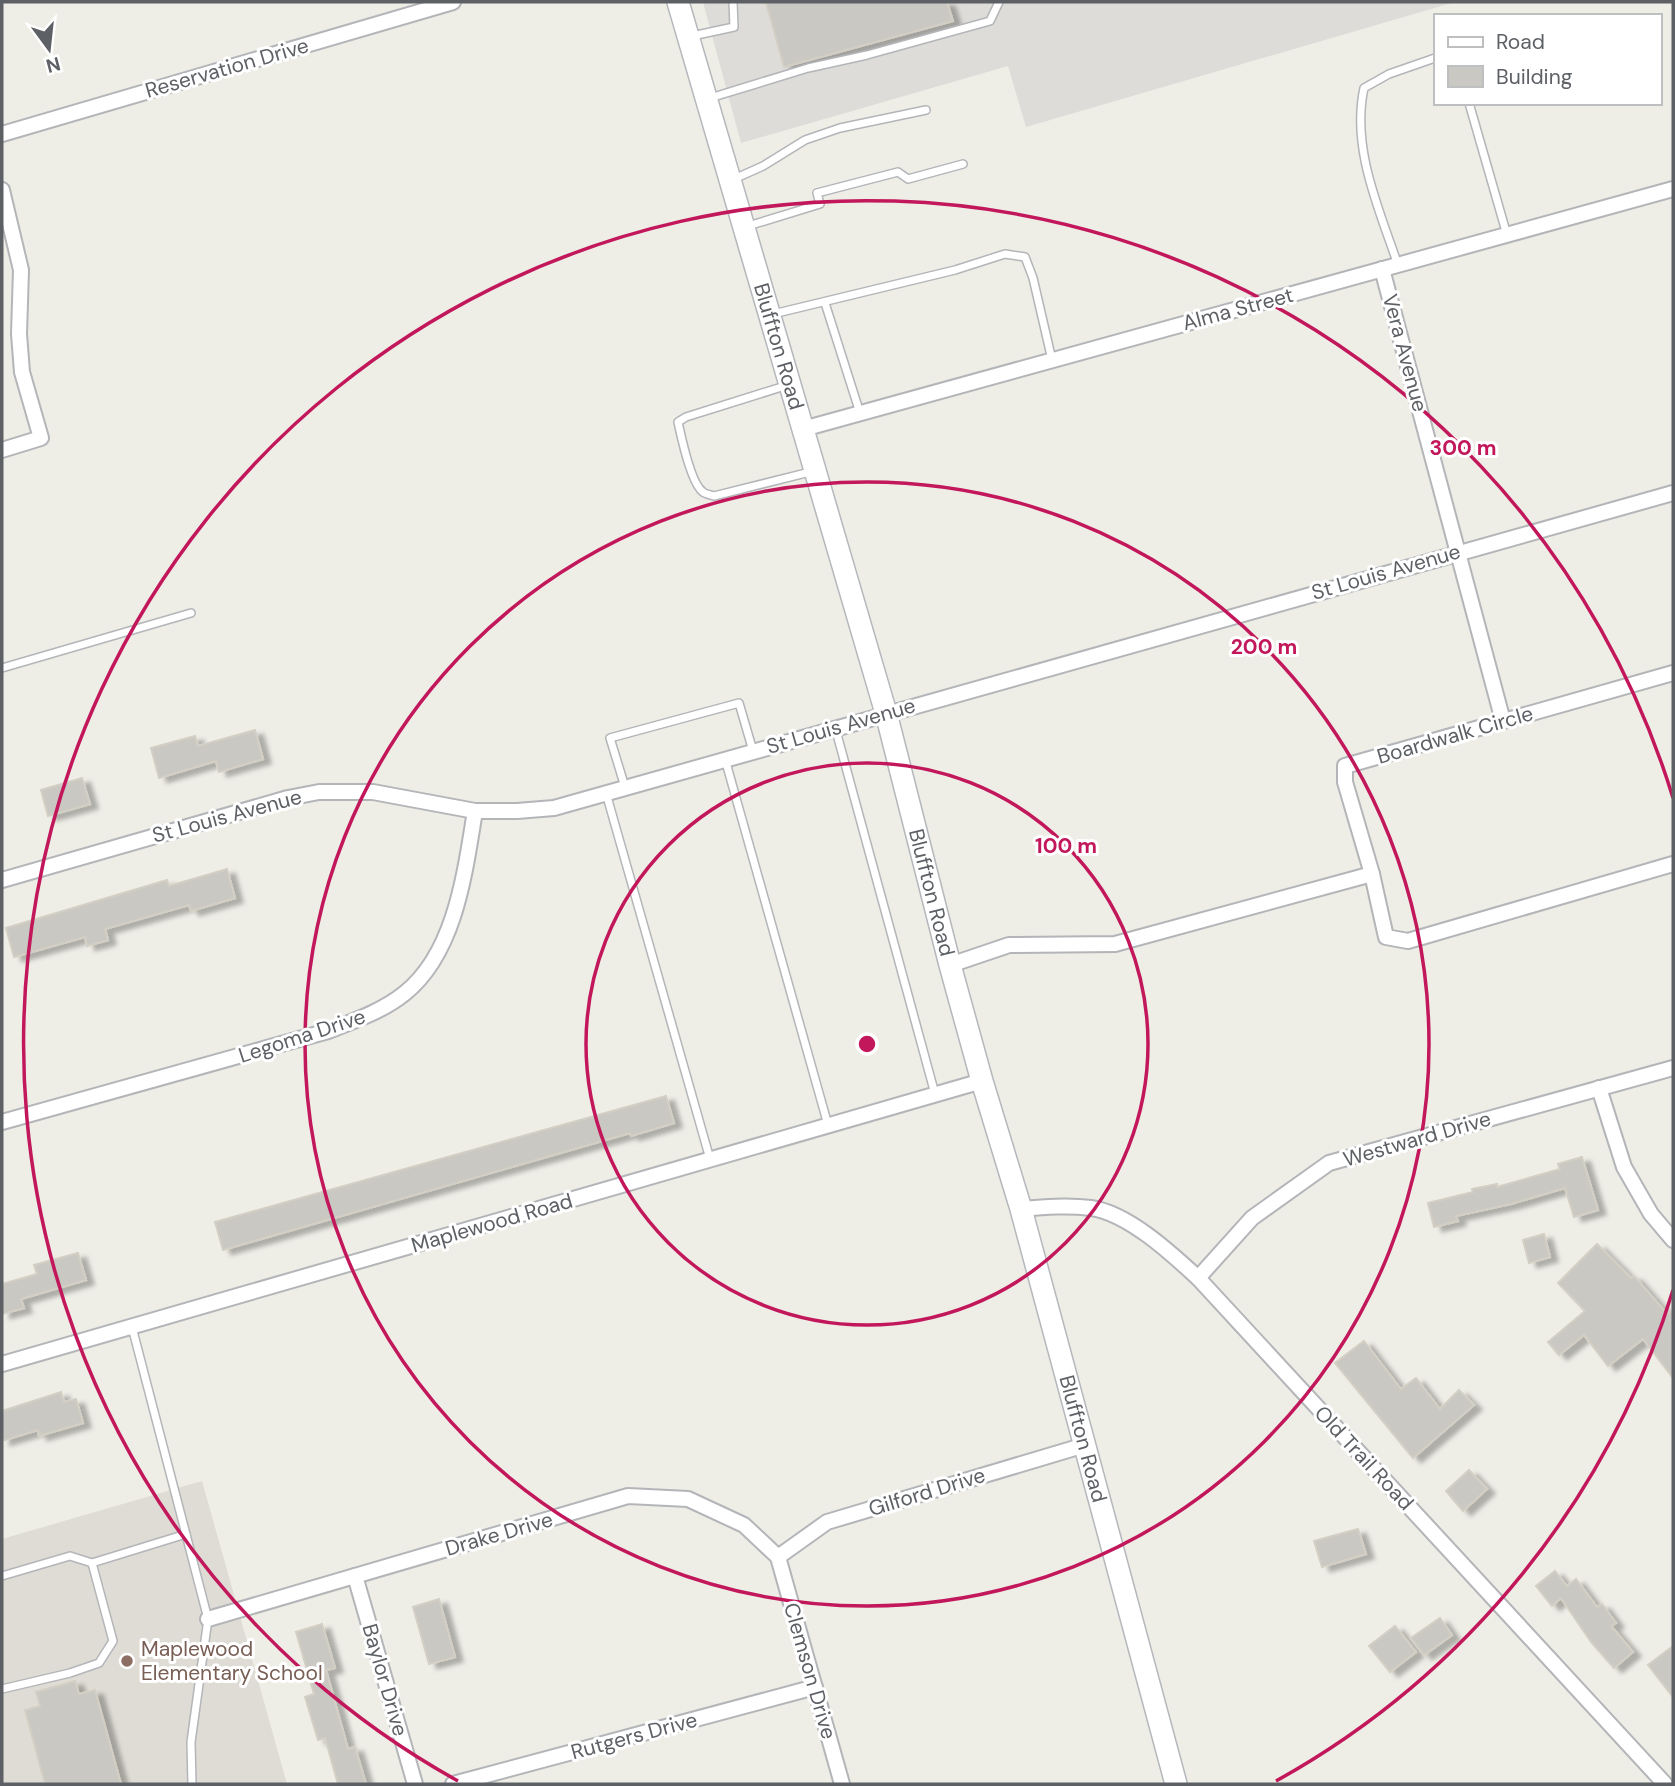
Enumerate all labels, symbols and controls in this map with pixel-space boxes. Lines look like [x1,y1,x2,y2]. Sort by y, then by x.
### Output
north arrow [14,14,84,84]
legend [1434,14,1661,105]
text: Road [1496,28,1545,56]
street label: Reservation Drive [142,31,312,105]
text: N [43,51,63,79]
text: Building [1496,63,1573,91]
street label: Bluffton Road [747,280,811,413]
street label: Alma Street [1179,281,1297,337]
street label: Vera Avenue [1376,291,1434,415]
text: 300 m [1430,434,1496,462]
street label: St Louis Avenue [1308,537,1464,607]
text: 200 m [1231,633,1297,661]
street label: St Louis Avenue [763,691,919,761]
street label: Boardwalk Circle [1374,699,1536,771]
street label: St Louis Avenue [149,783,305,849]
street label: Bluffton Road [902,826,961,959]
text: 100 m [1035,832,1097,860]
street label: Legoma Drive [235,1002,369,1070]
centre of rings [855,1032,879,1056]
street label: Westward Drive [1340,1105,1494,1173]
street label: Maplewood Road [408,1187,576,1259]
street label: Bluffton Road [1052,1372,1113,1506]
street label: Old Trail Road [1308,1400,1420,1516]
street label: Gilford Drive [865,1461,989,1523]
street label: Drake Drive [442,1505,556,1563]
street label: Clemson Drive [777,1599,843,1743]
street label: Baylor Drive [356,1621,414,1740]
place label: Maplewood Elementary School [141,1635,323,1687]
marker: Maplewood Elementary School [119,1653,135,1669]
street label: Rutgers Drive [568,1706,700,1766]

